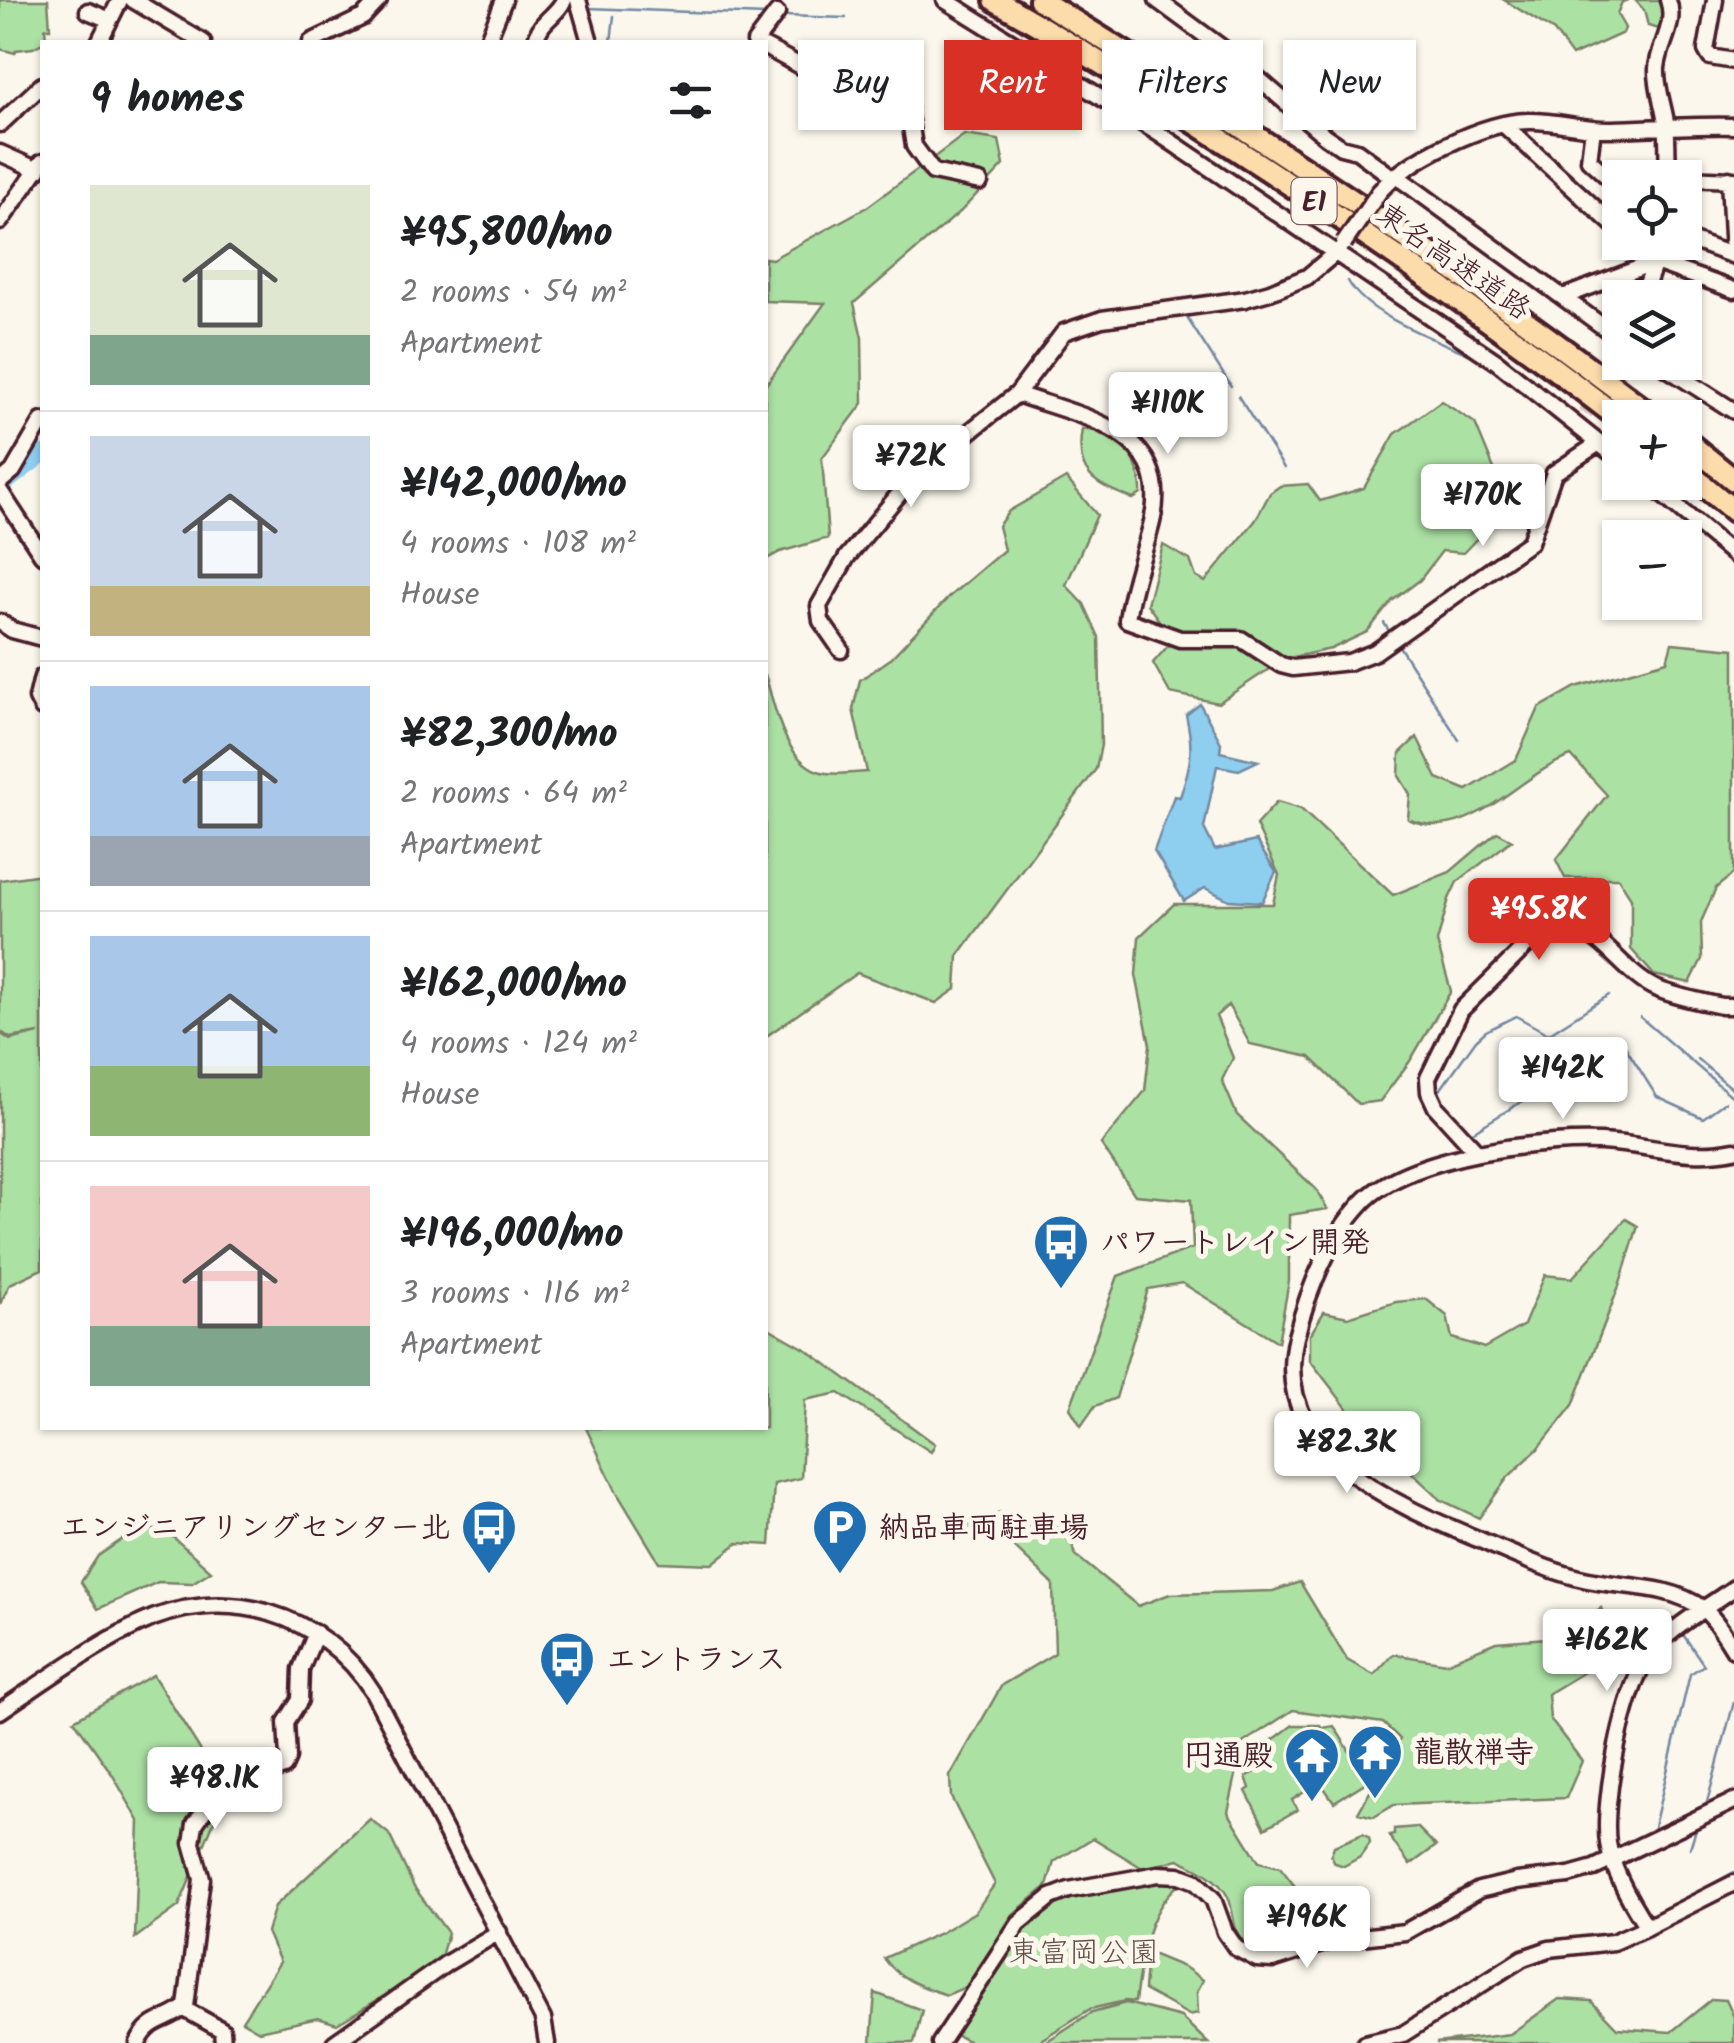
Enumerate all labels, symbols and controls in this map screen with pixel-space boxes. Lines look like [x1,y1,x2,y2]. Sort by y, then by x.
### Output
chip: Buy [798,40,924,130]
chip: Rent [944,40,1082,130]
chip: Filters [1102,40,1263,130]
chip: New [1283,40,1416,130]
text: 9 homes [90,67,245,134]
icon: filters [663,73,718,128]
map controls [1602,160,1702,620]
button: locate [1602,160,1702,260]
road number: E1 [1292,178,1336,224]
street label: 東名高速道路 [1365,191,1540,334]
text: ¥95,800/mo [400,201,613,268]
icon: home [170,225,290,345]
text: 2 rooms · 54 m² [400,268,626,319]
button: layers [1602,280,1702,380]
text: Apartment [400,319,542,370]
pin: ¥110K [1098,372,1238,457]
text: ¥110K [1131,379,1205,430]
button: + [1602,400,1702,500]
pin: ¥72K [852,425,970,510]
text: ¥72K [875,432,947,483]
text: ¥142,000/mo [400,452,627,519]
pin: ¥170K [1413,464,1553,549]
text: ¥170K [1443,471,1523,522]
icon: home [170,476,290,596]
text: 4 rooms · 108 m² [400,519,636,570]
button: − [1602,520,1702,620]
text: House [400,570,479,621]
text: ¥82,300/mo [400,702,618,769]
icon: home [170,726,290,846]
text: 2 rooms · 64 m² [400,769,627,820]
text: Apartment [400,820,542,871]
pin: ¥95.8K [1458,878,1620,963]
text: ¥95.8K [1490,885,1588,936]
text: ¥162,000/mo [400,952,627,1019]
icon: home [170,976,290,1096]
text: 4 rooms · 124 m² [400,1019,637,1070]
pin: ¥142K [1493,1037,1633,1122]
text: ¥142K [1521,1044,1605,1095]
text: House [400,1070,479,1121]
text: ¥196,000/mo [400,1202,624,1269]
bus stop icon: パワートレイン開発 [1031,1212,1091,1291]
place label: パワートレイン開発 [1100,1220,1370,1268]
icon: home [170,1226,290,1346]
text: 3 rooms · 116 m² [400,1269,629,1320]
text: Apartment [400,1320,542,1371]
pin: ¥82.3K [1266,1411,1428,1496]
text: ¥82.3K [1296,1418,1398,1469]
bus stop icon: エンジニアリングセンター北 [459,1497,519,1576]
parking icon: 納品車両駐車場 [810,1497,870,1576]
place label: エンジニアリングセンター北 [60,1505,450,1553]
place label: 納品車両駐車場 [879,1505,1089,1553]
pin: ¥162K [1537,1609,1677,1694]
text: ¥162K [1565,1616,1649,1667]
bus stop icon: エントランス [537,1629,597,1708]
place label: エントランス [606,1637,786,1685]
temple icon: 龍散禅寺 [1345,1722,1405,1801]
temple icon: 円通殿 [1282,1725,1342,1804]
place label: 龍散禅寺 [1414,1730,1534,1778]
place label: 円通殿 [1183,1733,1273,1781]
pin: ¥98.1K [134,1747,296,1832]
text: ¥98.1K [169,1754,261,1805]
pin: ¥196K [1237,1886,1377,1971]
text: ¥196K [1266,1893,1348,1944]
park label: 東富岡公園 [1009,1930,1159,1978]

